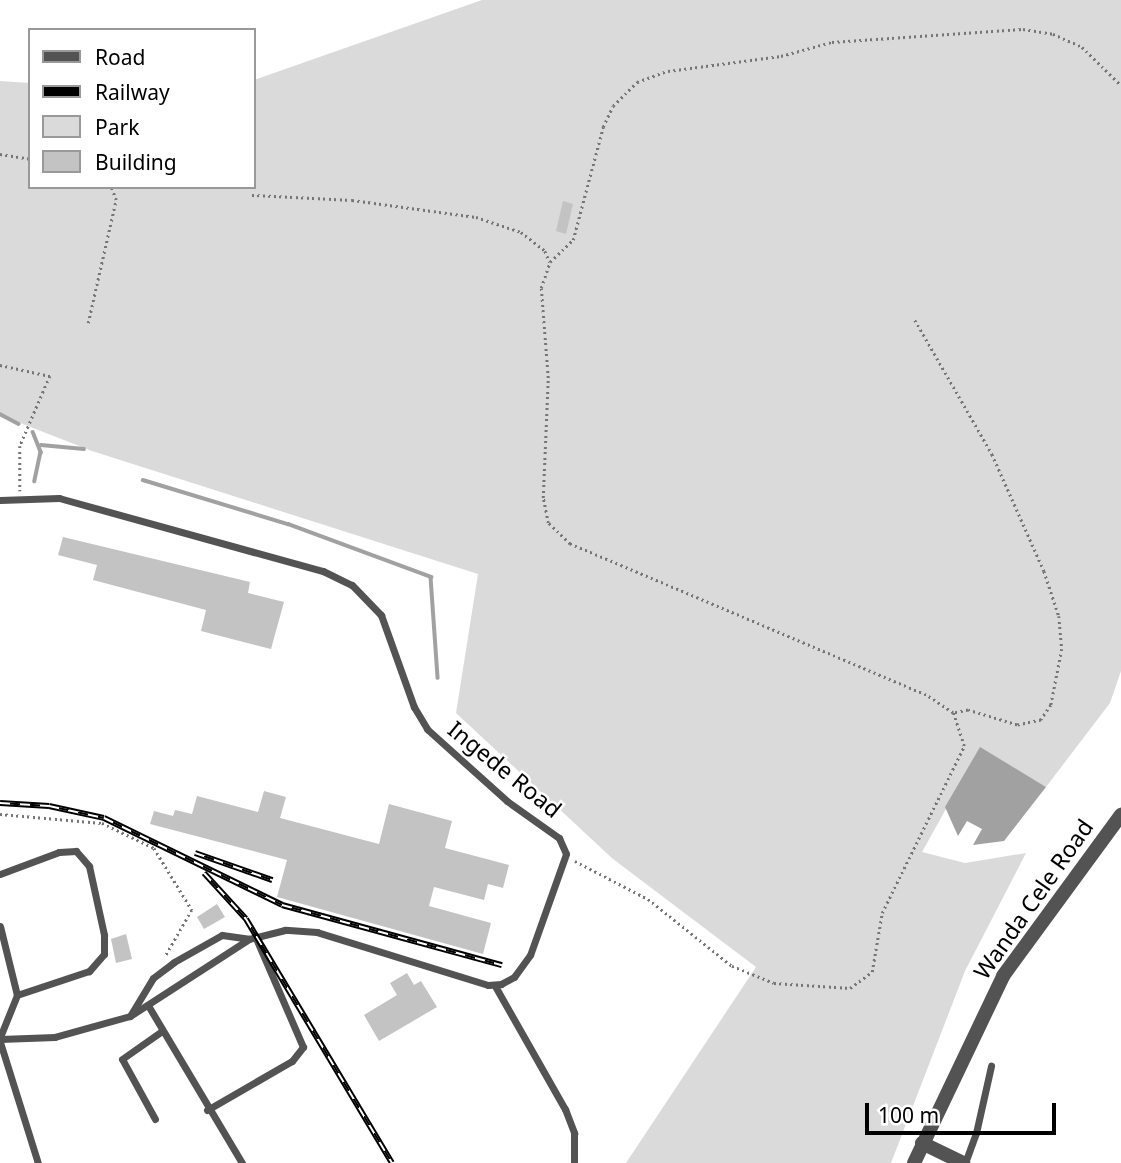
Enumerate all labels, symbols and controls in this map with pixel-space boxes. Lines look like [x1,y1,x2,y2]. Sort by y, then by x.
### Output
legend [28,28,256,189]
text: Road [95,43,145,71]
text: Railway [95,78,170,106]
text: Park [95,113,139,141]
text: Building [95,148,177,176]
street label: Ingede Road [443,715,567,823]
street label: Wanda Cele Road [968,814,1098,984]
scale bar [869,1090,1060,1134]
text: 100 m [878,1101,939,1129]

